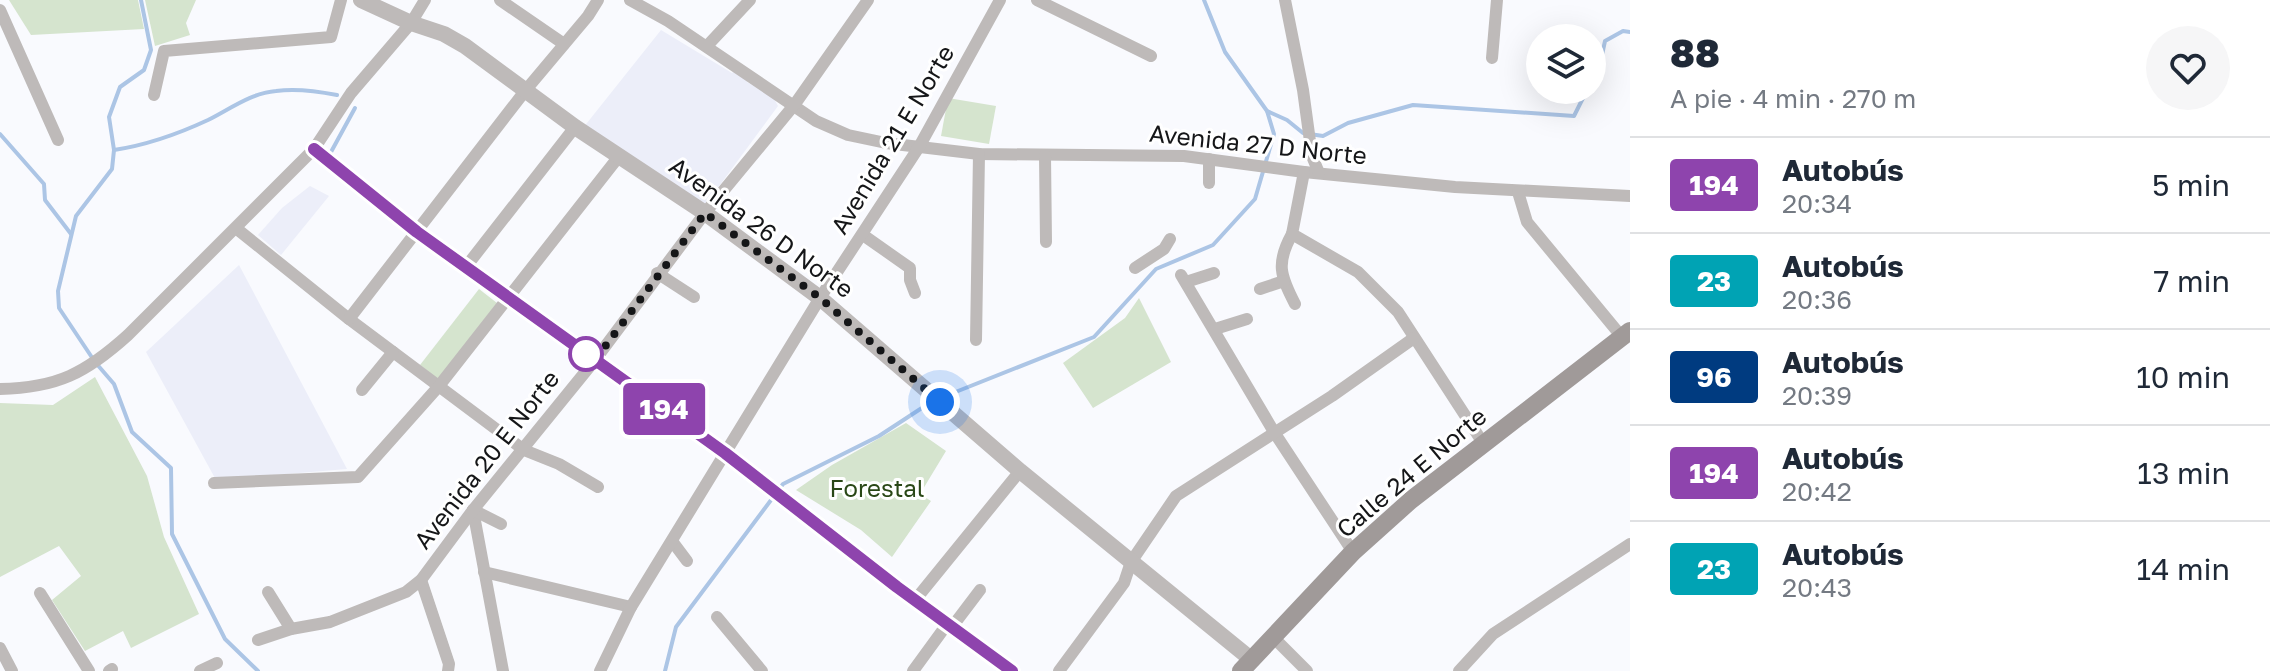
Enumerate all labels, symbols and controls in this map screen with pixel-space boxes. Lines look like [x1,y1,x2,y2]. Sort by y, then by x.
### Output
map controls [1526,24,1606,104]
button: layers [1526,24,1606,104]
button: heart [2146,26,2230,110]
text: 88 [1670,30,1720,75]
street label: Avenida 21 E Norte [824,40,960,239]
text: A pie · 4 min · 270 m [1670,83,1916,114]
street label: Avenida 27 D Norte [1148,118,1368,169]
street label: Avenida 26 D Norte [664,150,860,303]
text: Autobús [1782,152,1904,188]
text: 5 min [2152,167,2230,203]
text: 194 [1689,168,1739,201]
text: 20:34 [1782,188,1852,219]
text: Autobús [1782,248,1904,284]
text: 7 min [2154,263,2230,299]
text: 23 [1697,264,1731,297]
text: 20:36 [1782,284,1852,315]
unlabelled marker [569,337,603,371]
text: Autobús [1782,344,1904,380]
text: 10 min [2136,359,2230,395]
text: 96 [1696,360,1732,393]
street label: Avenida 20 E Norte [407,364,565,554]
text: 20:39 [1782,380,1852,411]
your location [920,382,960,422]
line badge: 194 [618,383,710,435]
text: 194 [639,392,689,425]
street label: Calle 24 E Norte [1330,401,1492,543]
text: Autobús [1782,440,1904,476]
text: 13 min [2137,455,2230,491]
text: 194 [1689,456,1739,489]
park label: Forestal [829,473,925,502]
text: 20:42 [1782,476,1852,507]
text: Autobús [1782,536,1904,572]
text: 14 min [2137,551,2230,587]
text: 23 [1697,552,1731,585]
text: 20:43 [1782,572,1852,603]

